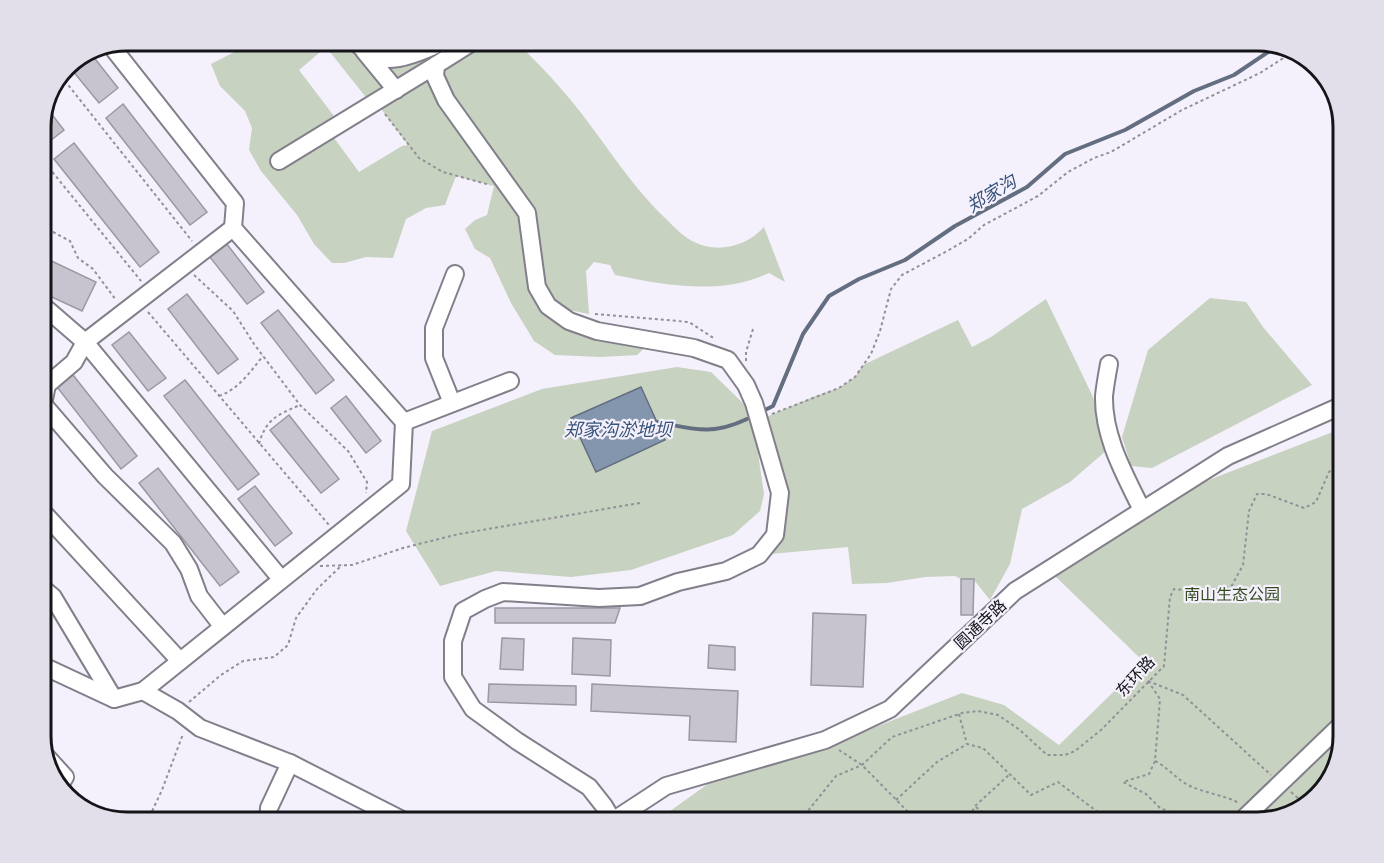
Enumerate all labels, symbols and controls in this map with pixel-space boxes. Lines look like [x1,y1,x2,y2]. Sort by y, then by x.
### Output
water label: 郑家沟 [962,168,1022,217]
water label: 郑家沟淤地坝 [564,417,674,441]
park label: 南山生态公园 [1184,583,1280,605]
street label: 圆通寺路 [949,594,1011,654]
street label: 东环路 [1111,651,1159,701]

